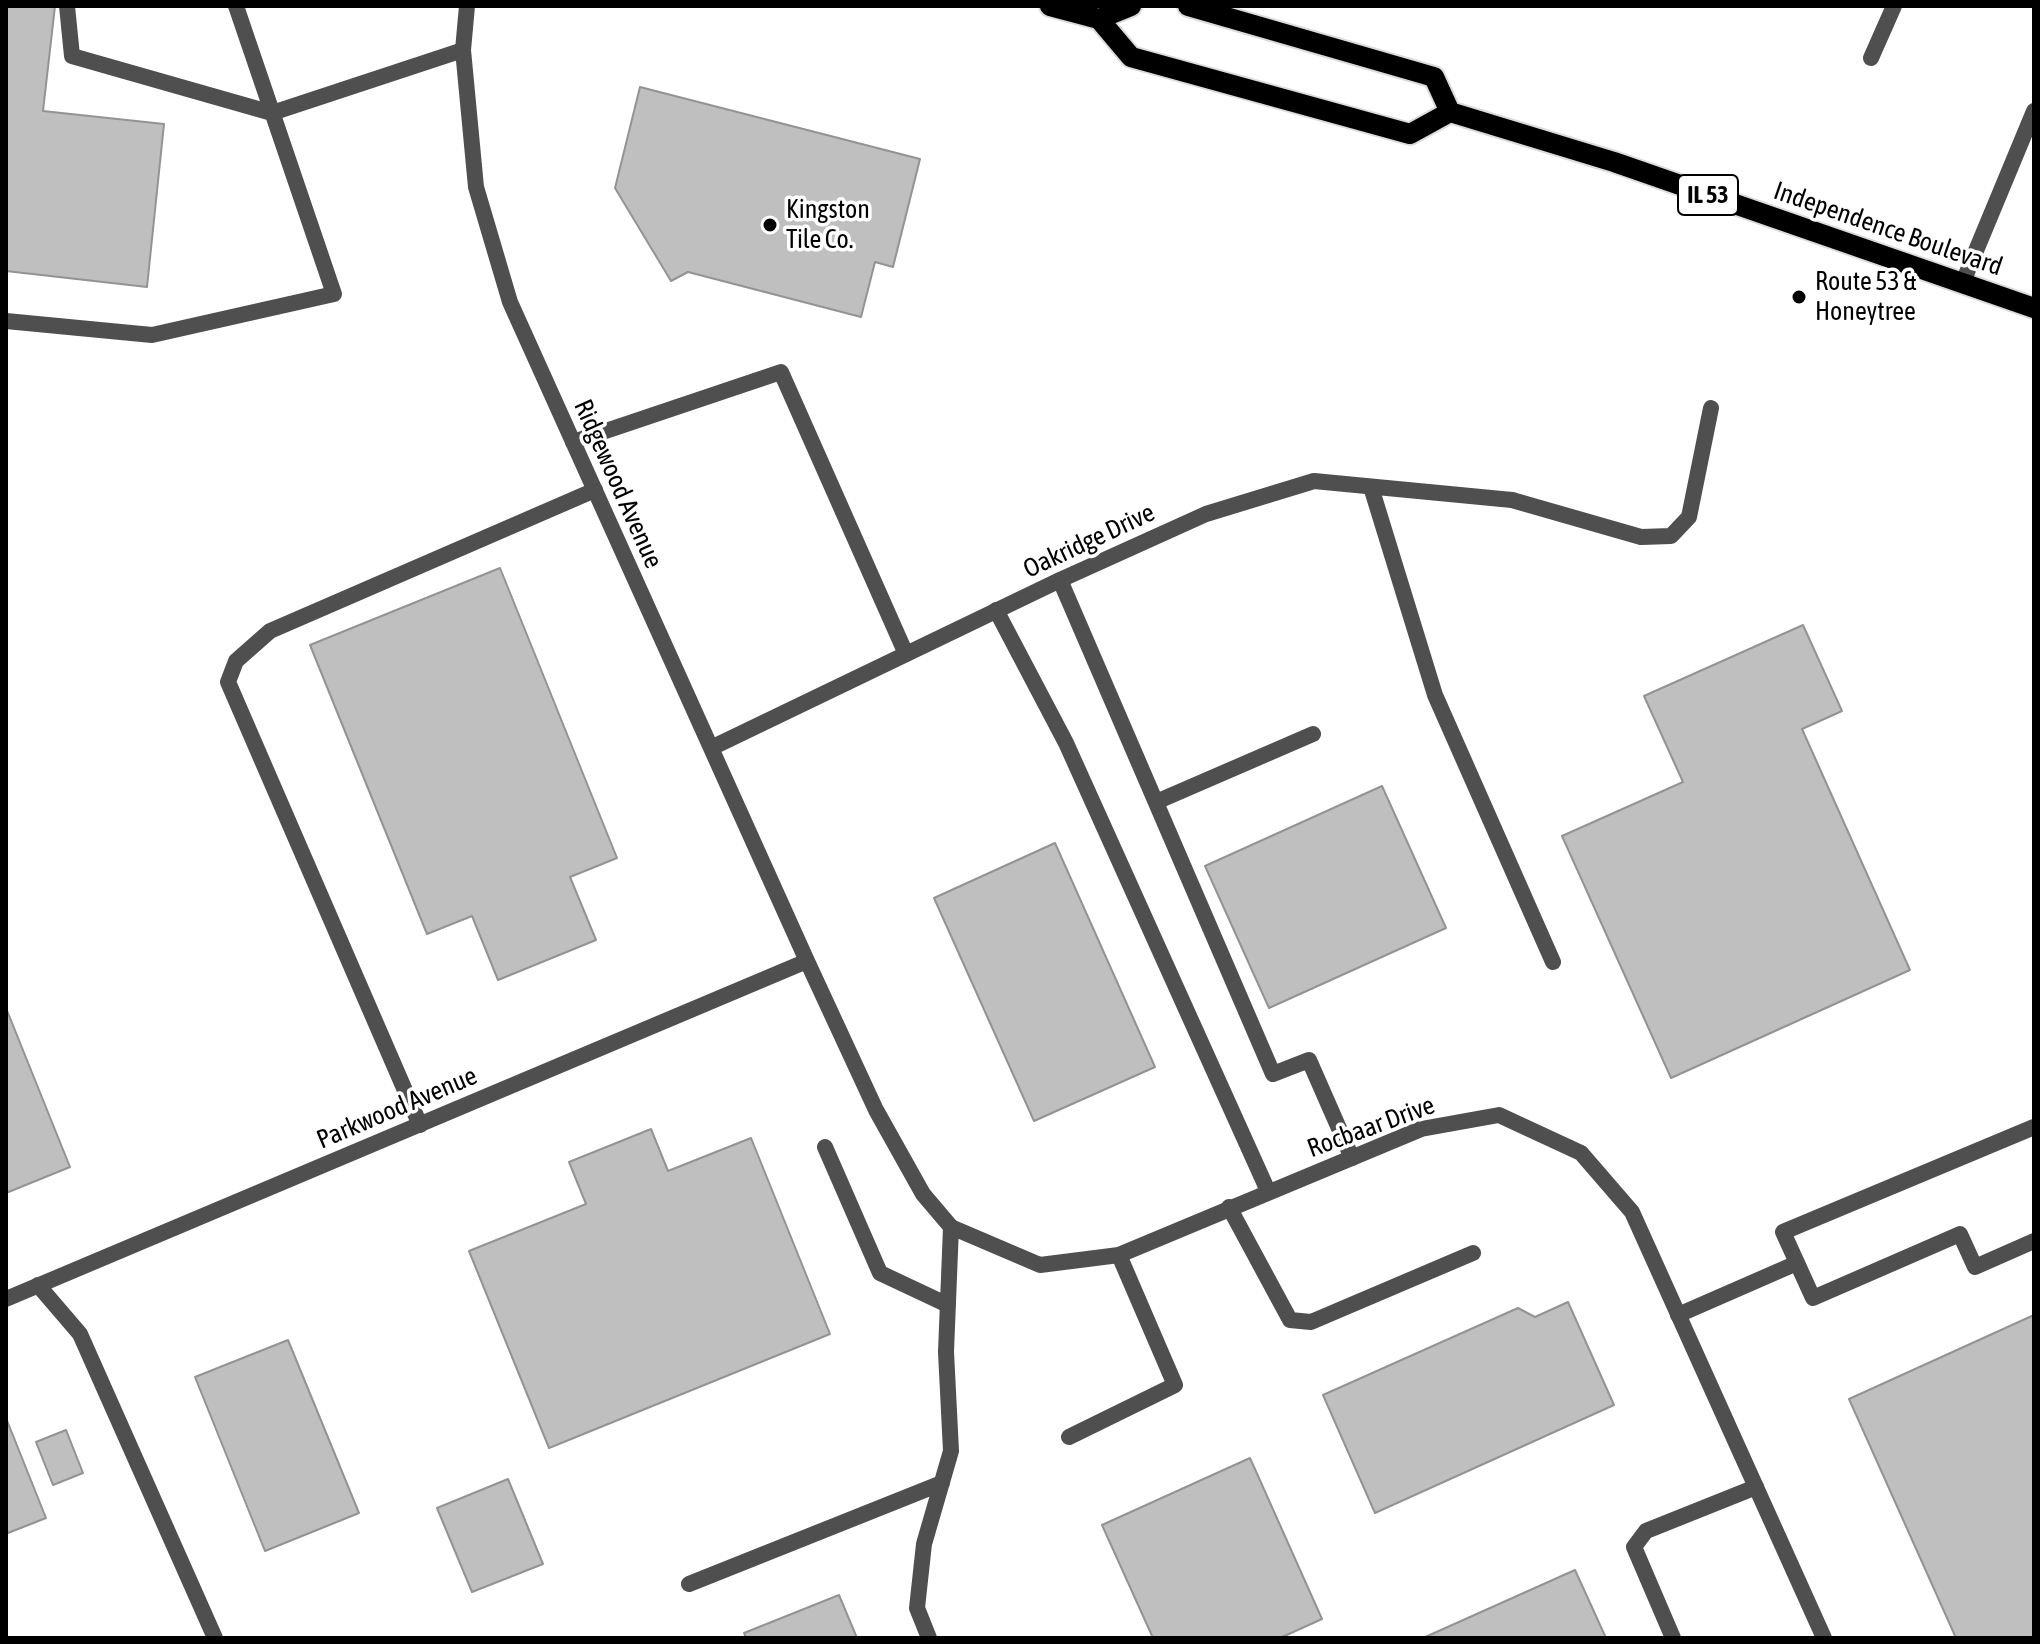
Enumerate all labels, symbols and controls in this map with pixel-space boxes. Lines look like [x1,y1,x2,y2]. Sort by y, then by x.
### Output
road number: IL 53 [1678,175,1738,215]
street label: Independence Boulevard [1770,175,2006,283]
place label: Kingston Tile Co. [786,194,870,256]
marker: Kingston Tile Co. [761,216,779,234]
place label: Route 53 & Honeytree [1815,266,1917,328]
marker: Route 53 & Honeytree [1790,288,1808,306]
street label: Ridgewood Avenue [567,395,669,573]
street label: Oakridge Drive [1018,497,1160,585]
street label: Parkwood Avenue [312,1060,482,1156]
street label: Rocbaar Drive [1303,1090,1439,1164]

